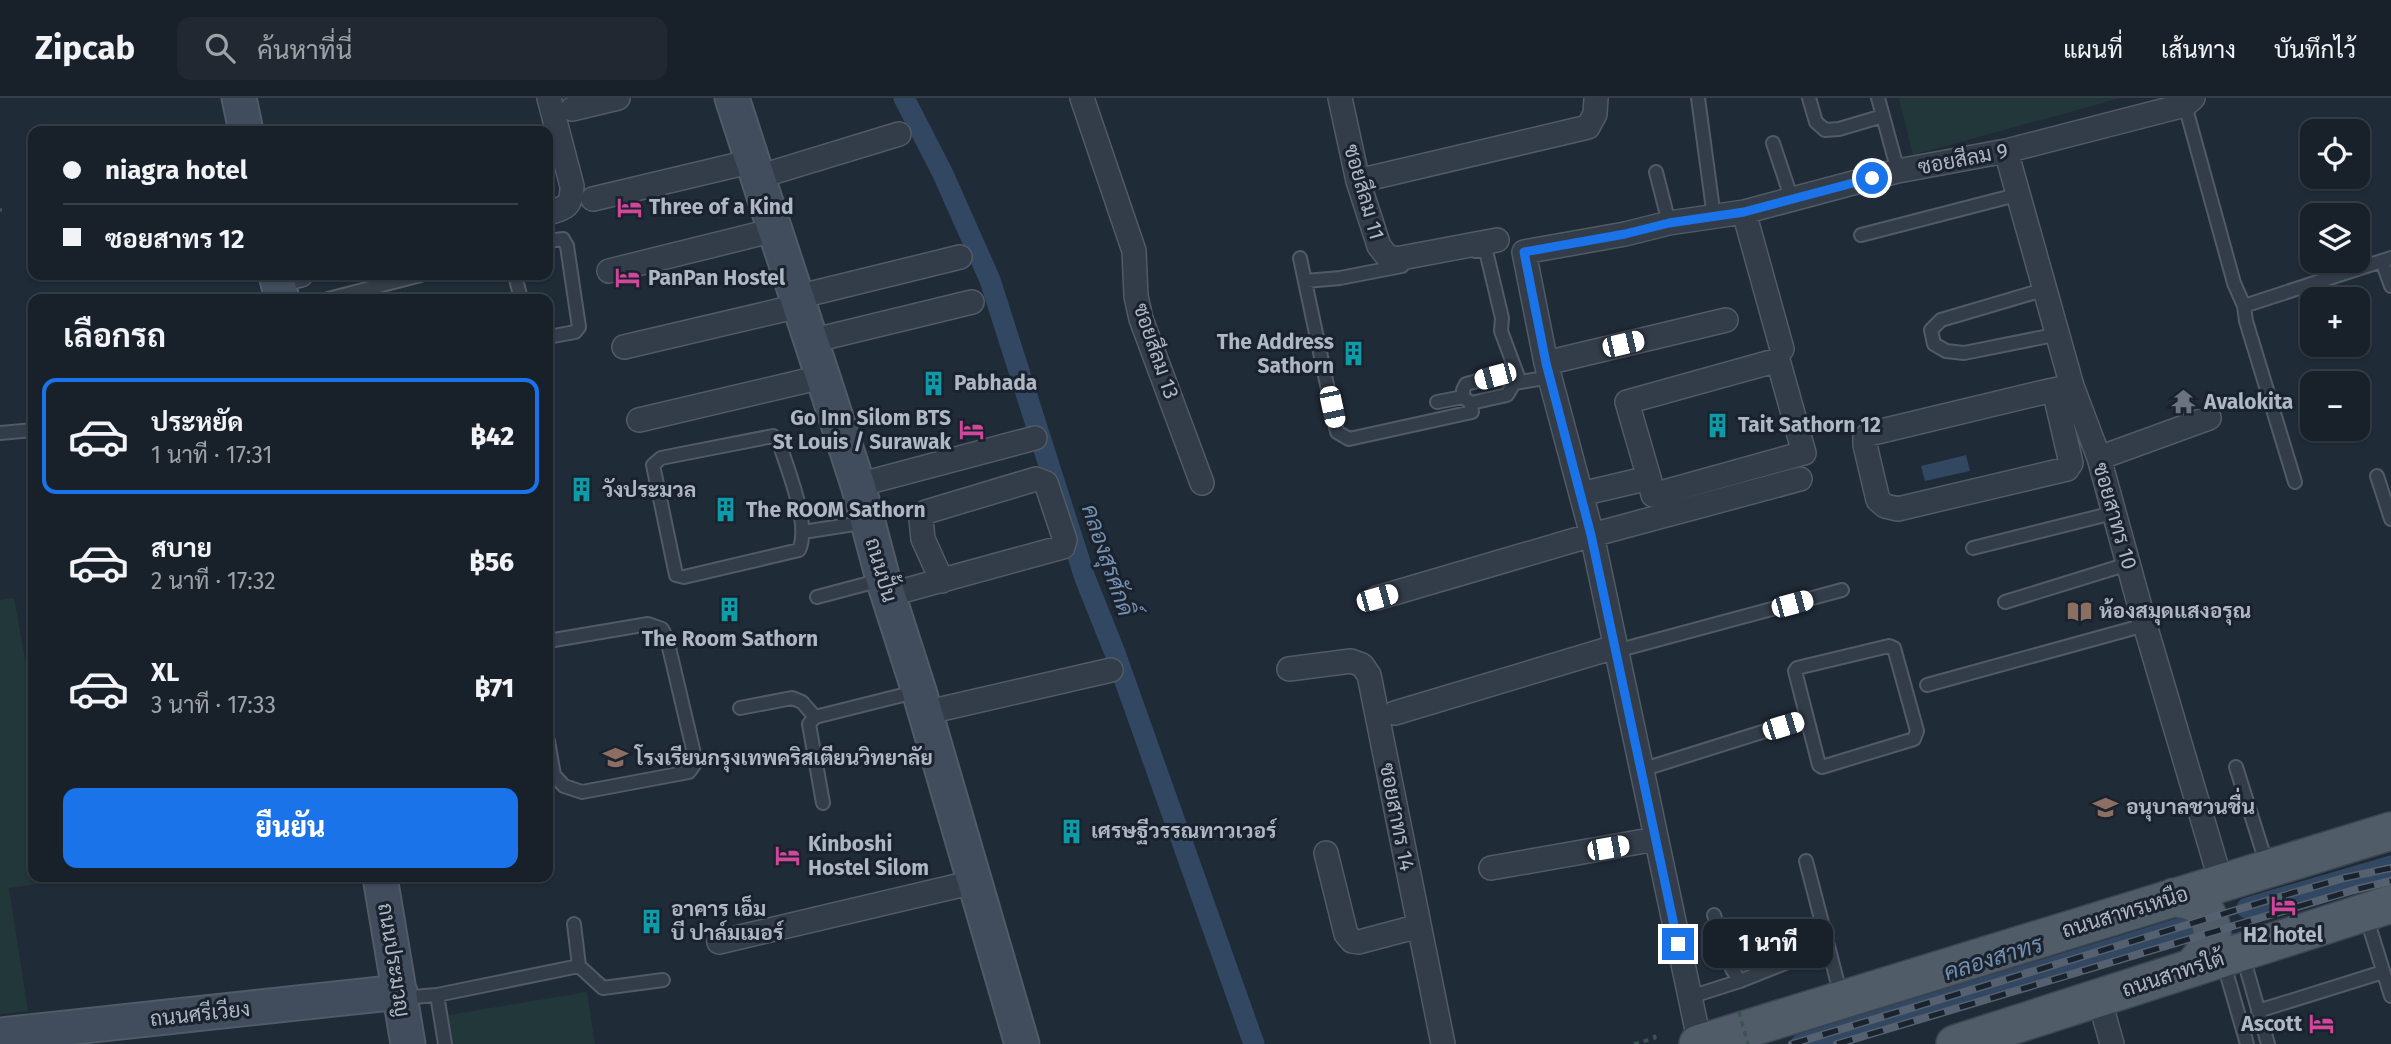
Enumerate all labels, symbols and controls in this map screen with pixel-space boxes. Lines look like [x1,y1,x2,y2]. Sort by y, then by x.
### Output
search box [177,17,667,80]
text: Zipcab [35,28,135,68]
icon: search [201,29,239,67]
text: ค้นหาที่นี่ [257,35,352,66]
text: แผนที่ [2063,36,2123,64]
text: เส้นทาง [2161,36,2236,64]
text: บันทึกไว้ [2274,36,2356,64]
map controls [2300,119,2370,441]
button: locate [2300,119,2370,189]
street label: ซอยสีลม 9 [1916,138,2010,180]
street label: ซอยสีลม 11 [1338,141,1390,243]
text: niagra hotel [105,155,247,186]
route start [1856,162,1888,194]
hotel icon: Three of a Kind [615,193,643,221]
place label: Three of a Kind [649,194,794,220]
button: layers [2300,203,2370,273]
text: ซอยสาทร 12 [105,224,244,255]
hotel icon: PanPan Hostel [614,264,642,292]
place label: PanPan Hostel [648,265,786,291]
button: + [2300,287,2370,357]
street label: ซอยสีลม 13 [1127,300,1185,402]
text: เลือกรถ [63,317,166,355]
place label: The Address Sathorn [1217,329,1334,379]
car [1601,329,1646,359]
building icon: The Address Sathorn [1340,340,1368,368]
car [1472,360,1519,392]
building icon: Pabhada [920,369,948,397]
place label: Pabhada [954,370,1037,396]
button: − [2300,371,2370,441]
car [1318,384,1347,430]
temple icon: Avalokita [2170,388,2198,416]
place label: Avalokita [2203,389,2293,415]
icon: car [67,405,130,468]
place label: Go Inn Silom BTS St Louis / Surawak [773,405,951,455]
text: ประหยัด [151,407,244,438]
building icon: Tait Sathorn 12 [1704,411,1732,439]
place label: Tait Sathorn 12 [1738,412,1881,438]
hotel icon: Go Inn Silom BTS St Louis / Surawak [957,416,985,444]
text: ฿42 [471,421,514,452]
text: 1 นาที · 17:31 [151,441,272,469]
street label: ซอยสาทร 10 [2087,460,2143,572]
building icon: วังประมวล [568,476,596,504]
place label: วังประมวล [602,477,696,503]
building icon: The ROOM Sathorn [712,496,740,524]
place label: The ROOM Sathorn [746,497,926,523]
water label: คลองสุรศักดิ์ [1074,498,1149,624]
icon: car [67,531,130,594]
text: สบาย [151,533,212,564]
street label: ถนนปั้น [859,533,909,605]
text: ฿56 [469,547,514,578]
text: 2 นาที · 17:32 [151,567,276,595]
car [1354,582,1401,614]
car [1769,588,1816,620]
building icon: The Room Sathorn [716,596,744,624]
library icon: ห้องสมุดแสงอรุณ [2065,597,2093,625]
place label: ห้องสมุดแสงอรุณ [2099,598,2251,626]
place label: The Room Sathorn [642,626,818,652]
icon: car [67,657,130,720]
text: XL [151,657,179,688]
text: ฿71 [475,673,514,704]
text: 3 นาที · 17:33 [151,691,276,719]
car [1760,710,1807,742]
school or university icon: โรงเรียนกรุงเทพคริสเตียนวิทยาลัย [601,744,629,772]
place label: โรงเรียนกรุงเทพคริสเตียนวิทยาลัย [633,744,933,773]
street label: ซอยสาทร 14 [1374,761,1420,873]
place label: อนุบาลชวนชื่น [2126,787,2255,822]
button: ยืนยัน [63,788,518,868]
school or university icon: อนุบาลชวนชื่น [2092,793,2120,821]
building icon: เศรษฐีวรรณทาวเวอร์ [1057,817,1085,845]
place label: เศรษฐีวรรณทาวเวอร์ [1091,818,1278,845]
place label: Kinboshi Hostel Silom [808,831,929,881]
car [1586,834,1631,862]
hotel icon: Kinboshi Hostel Silom [774,842,802,870]
street label: ถนนสาทรเหนือ [2058,879,2191,944]
hotel icon: H2 hotel [2269,892,2297,920]
place label: อาคาร เอ็ม บี ปาล์มเมอร์ [671,895,785,946]
street label: ถนนประมวญ [372,901,416,1019]
building icon: อาคาร เอ็ม บี ปาล์มเมอร์ [637,907,665,935]
callout: 1 นาที [1702,920,1832,968]
place label: H2 hotel [2243,922,2324,948]
route end [1662,928,1694,960]
text: 1 นาที [1739,929,1797,957]
water label: คลองสาทร [1940,929,2047,986]
street label: ถนนสาทรใต้ [2119,945,2228,1003]
street label: ถนนศรีเวียง [149,996,251,1032]
hotel icon: Ascott [2308,1010,2336,1038]
place label: Ascott [2240,1011,2303,1037]

